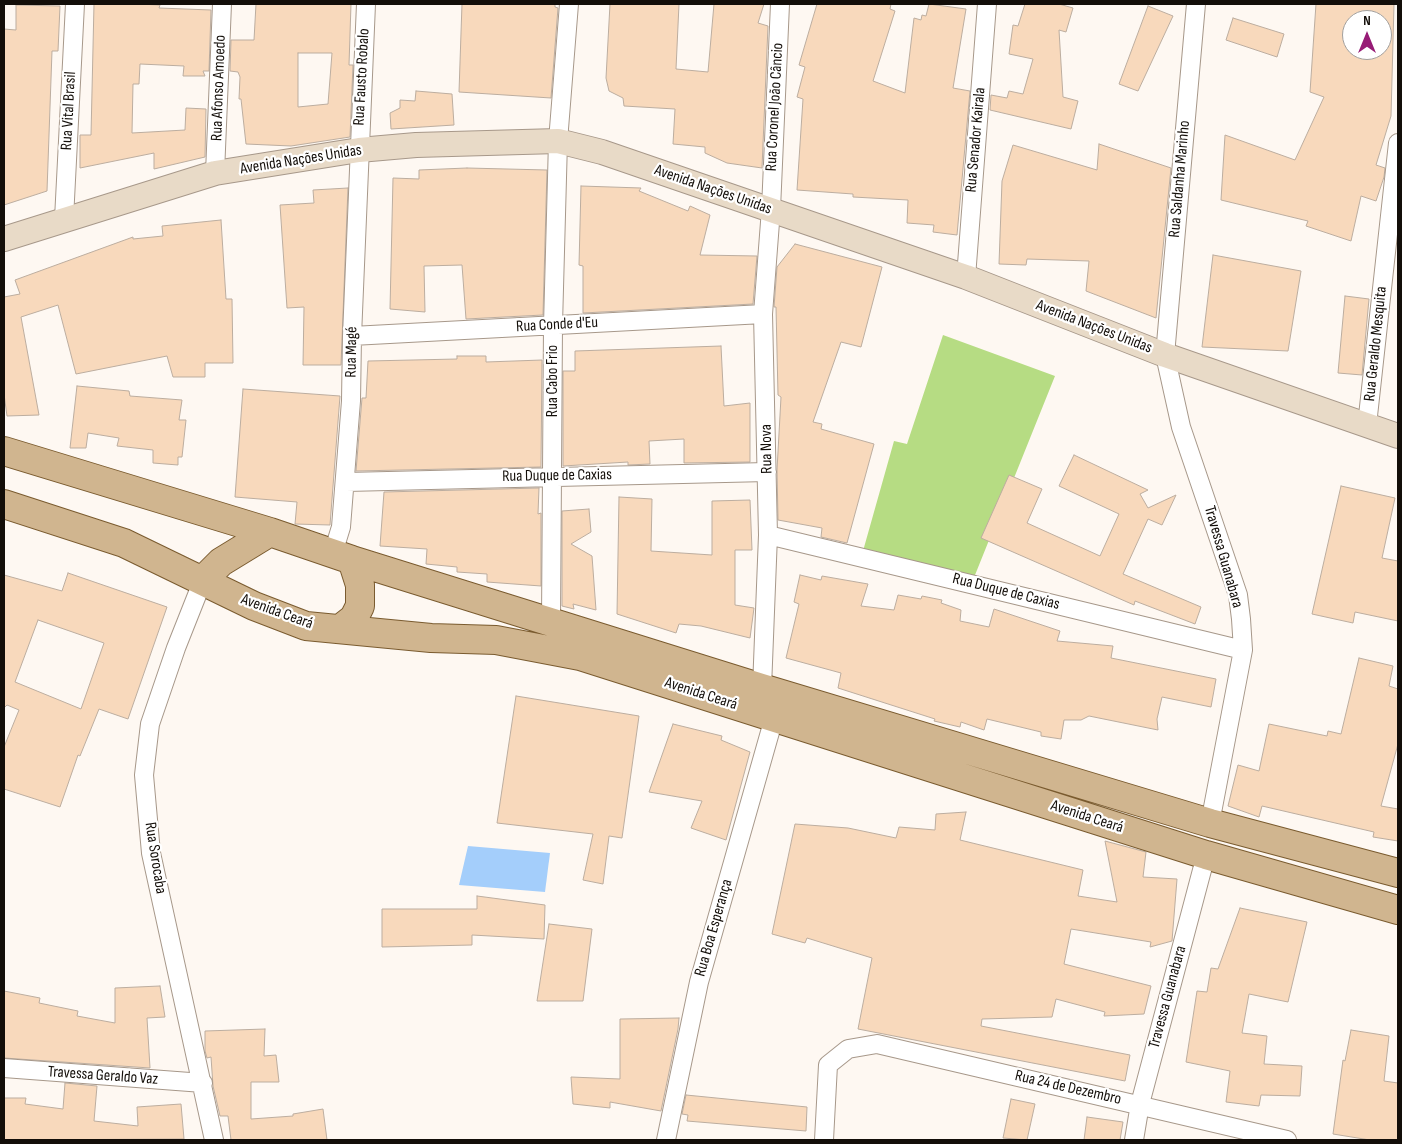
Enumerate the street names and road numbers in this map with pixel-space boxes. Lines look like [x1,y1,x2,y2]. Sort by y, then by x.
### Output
street label: Rua Fausto Robalo [350,28,374,126]
street label: Rua Afonso Amoedo [208,35,230,141]
street label: Rua Coronel João Câncio [762,42,788,172]
street label: Rua Vital Brasil [57,71,81,151]
street label: Rua Senador Kairala [962,87,990,193]
street label: Rua Saldanha Marinho [1165,120,1195,238]
street label: Avenida Nações Unidas [239,141,363,179]
street label: Avenida Nações Unidas [652,161,774,219]
street label: Rua Geraldo Mesquita [1360,286,1392,402]
street label: Avenida Nações Unidas [1033,296,1155,358]
street label: Rua Conde d'Eu [516,313,598,337]
street label: Rua Magé [342,326,362,378]
street label: Rua Cabo Frio [543,345,563,417]
street label: Rua Nova [757,424,777,474]
street label: Rua Duque de Caxias [502,465,612,487]
street label: Travessa Guanabara [1199,504,1247,610]
street label: Rua Duque de Caxias [950,569,1062,615]
street label: Avenida Ceará [238,590,316,634]
street label: Avenida Ceará [662,673,740,715]
street label: Avenida Ceará [1048,796,1126,838]
street label: Rua Sorocaba [140,821,170,895]
street label: Rua Boa Esperança [691,877,737,979]
street label: Travessa Guanabara [1145,944,1191,1050]
street label: Travessa Geraldo Vaz [47,1063,159,1089]
street label: Rua 24 de Dezembro [1013,1066,1123,1110]

